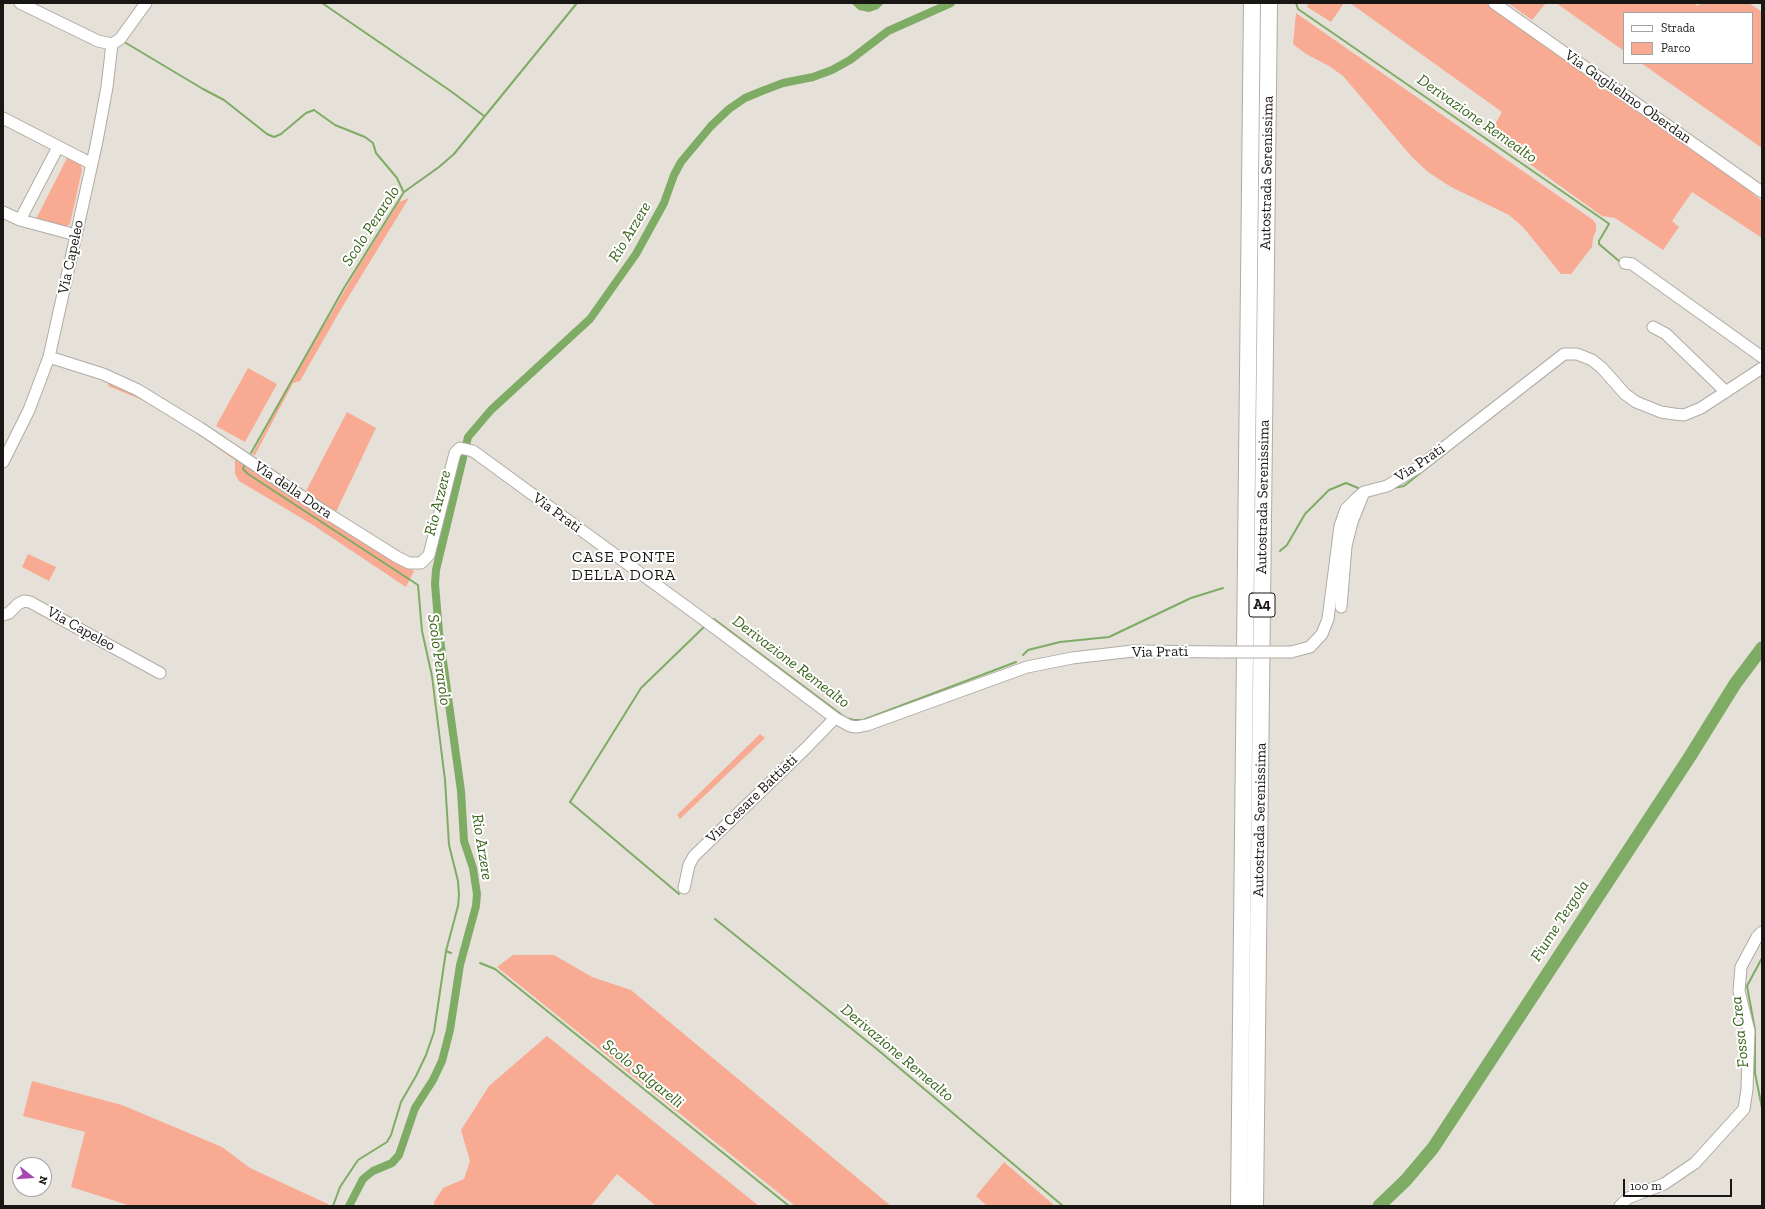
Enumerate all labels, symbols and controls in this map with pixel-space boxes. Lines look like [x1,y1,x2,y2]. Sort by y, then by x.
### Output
legend [1623,12,1753,64]
text: Strada [1661,21,1695,35]
text: Parco [1661,41,1690,55]
street label: Via Guglielmo Oberdan [1561,46,1695,148]
water label: Derivazione Remealto [1413,70,1541,168]
street label: Autostrada Serenissima [1257,96,1277,250]
water label: Scolo Perarolo [338,182,404,270]
water label: Rio Arzere [605,198,655,266]
street label: Via Capeleo [54,218,88,296]
street label: Autostrada Serenissima [1253,420,1273,574]
street label: Via Prati [1392,440,1448,486]
street label: Via della Dora [251,457,335,523]
water label: Rio Arzere [421,468,455,538]
street label: Via Prati [529,489,585,537]
district label: CASE PONTE DELLA DORA [572,547,676,585]
road number: A4 [1249,593,1275,617]
street label: Via Capeleo [44,603,118,655]
water label: Derivazione Remealto [729,612,853,712]
water label: Scolo Perarolo [423,613,455,707]
street label: Via Prati [1132,643,1188,661]
street label: Autostrada Serenissima [1250,743,1270,897]
street label: Via Cesare Battisti [703,751,801,847]
water label: Rio Arzere [467,812,497,882]
water label: Fiume Tergola [1527,877,1593,965]
water label: Fossa Crea [1727,995,1753,1069]
water label: Derivazione Remealto [837,1000,957,1106]
water label: Scolo Salgarelli [599,1035,687,1113]
north arrow [12,1157,52,1197]
scale bar [1625,1171,1734,1197]
text: N [36,1174,50,1186]
text: 100 m [1630,1179,1662,1193]

